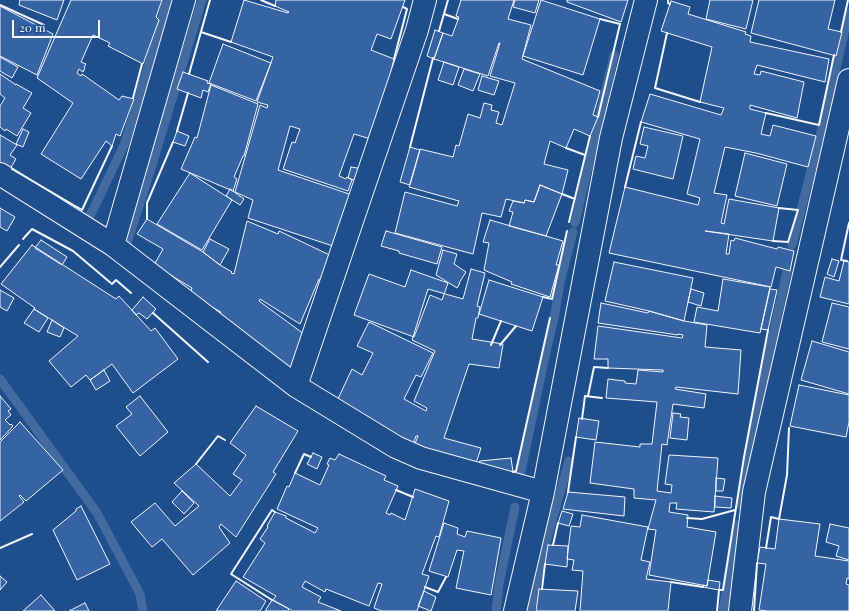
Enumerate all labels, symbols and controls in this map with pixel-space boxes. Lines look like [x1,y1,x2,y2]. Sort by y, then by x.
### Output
scale bar [14,12,102,38]
text: 20 m [19,19,46,35]

